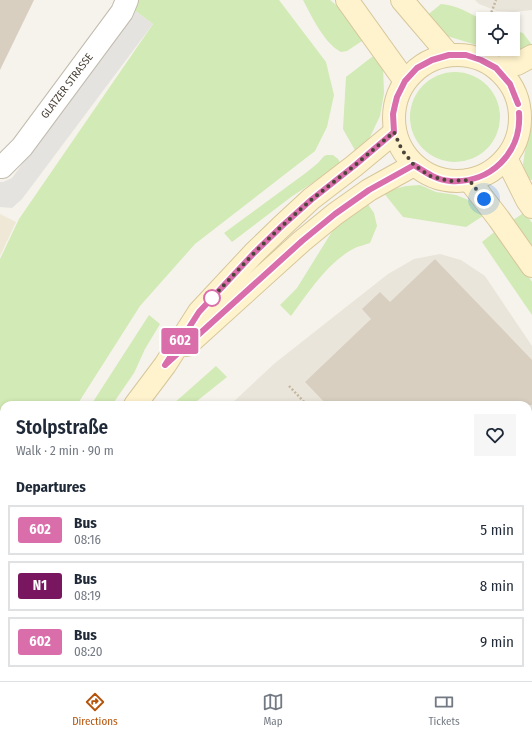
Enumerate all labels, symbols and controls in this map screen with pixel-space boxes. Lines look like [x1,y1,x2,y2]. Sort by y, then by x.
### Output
map controls [476,12,520,56]
button: locate [476,12,520,56]
street label: GLATZER STRASSE [38,51,96,121]
your location [474,189,494,209]
unlabelled marker [203,289,221,307]
line badge: 602 [157,328,203,354]
text: 602 [169,332,191,349]
button: heart [474,414,516,456]
text: Stolpstraße [16,416,108,439]
text: Walk · 2 min · 90 m [16,443,114,458]
text: Departures [16,478,86,496]
text: Bus [74,514,97,532]
text: 602 [29,521,51,538]
text: 5 min [480,521,514,539]
text: 08:16 [74,532,101,547]
text: Bus [74,570,97,588]
text: N1 [33,577,47,594]
text: 8 min [480,577,514,595]
text: 08:19 [74,588,101,603]
text: Bus [74,626,97,644]
text: 602 [29,633,51,650]
text: 9 min [480,633,514,651]
text: 08:20 [74,644,103,659]
tab: Directions [72,691,118,728]
tab: Map [262,691,284,728]
tab: Tickets [428,691,460,728]

